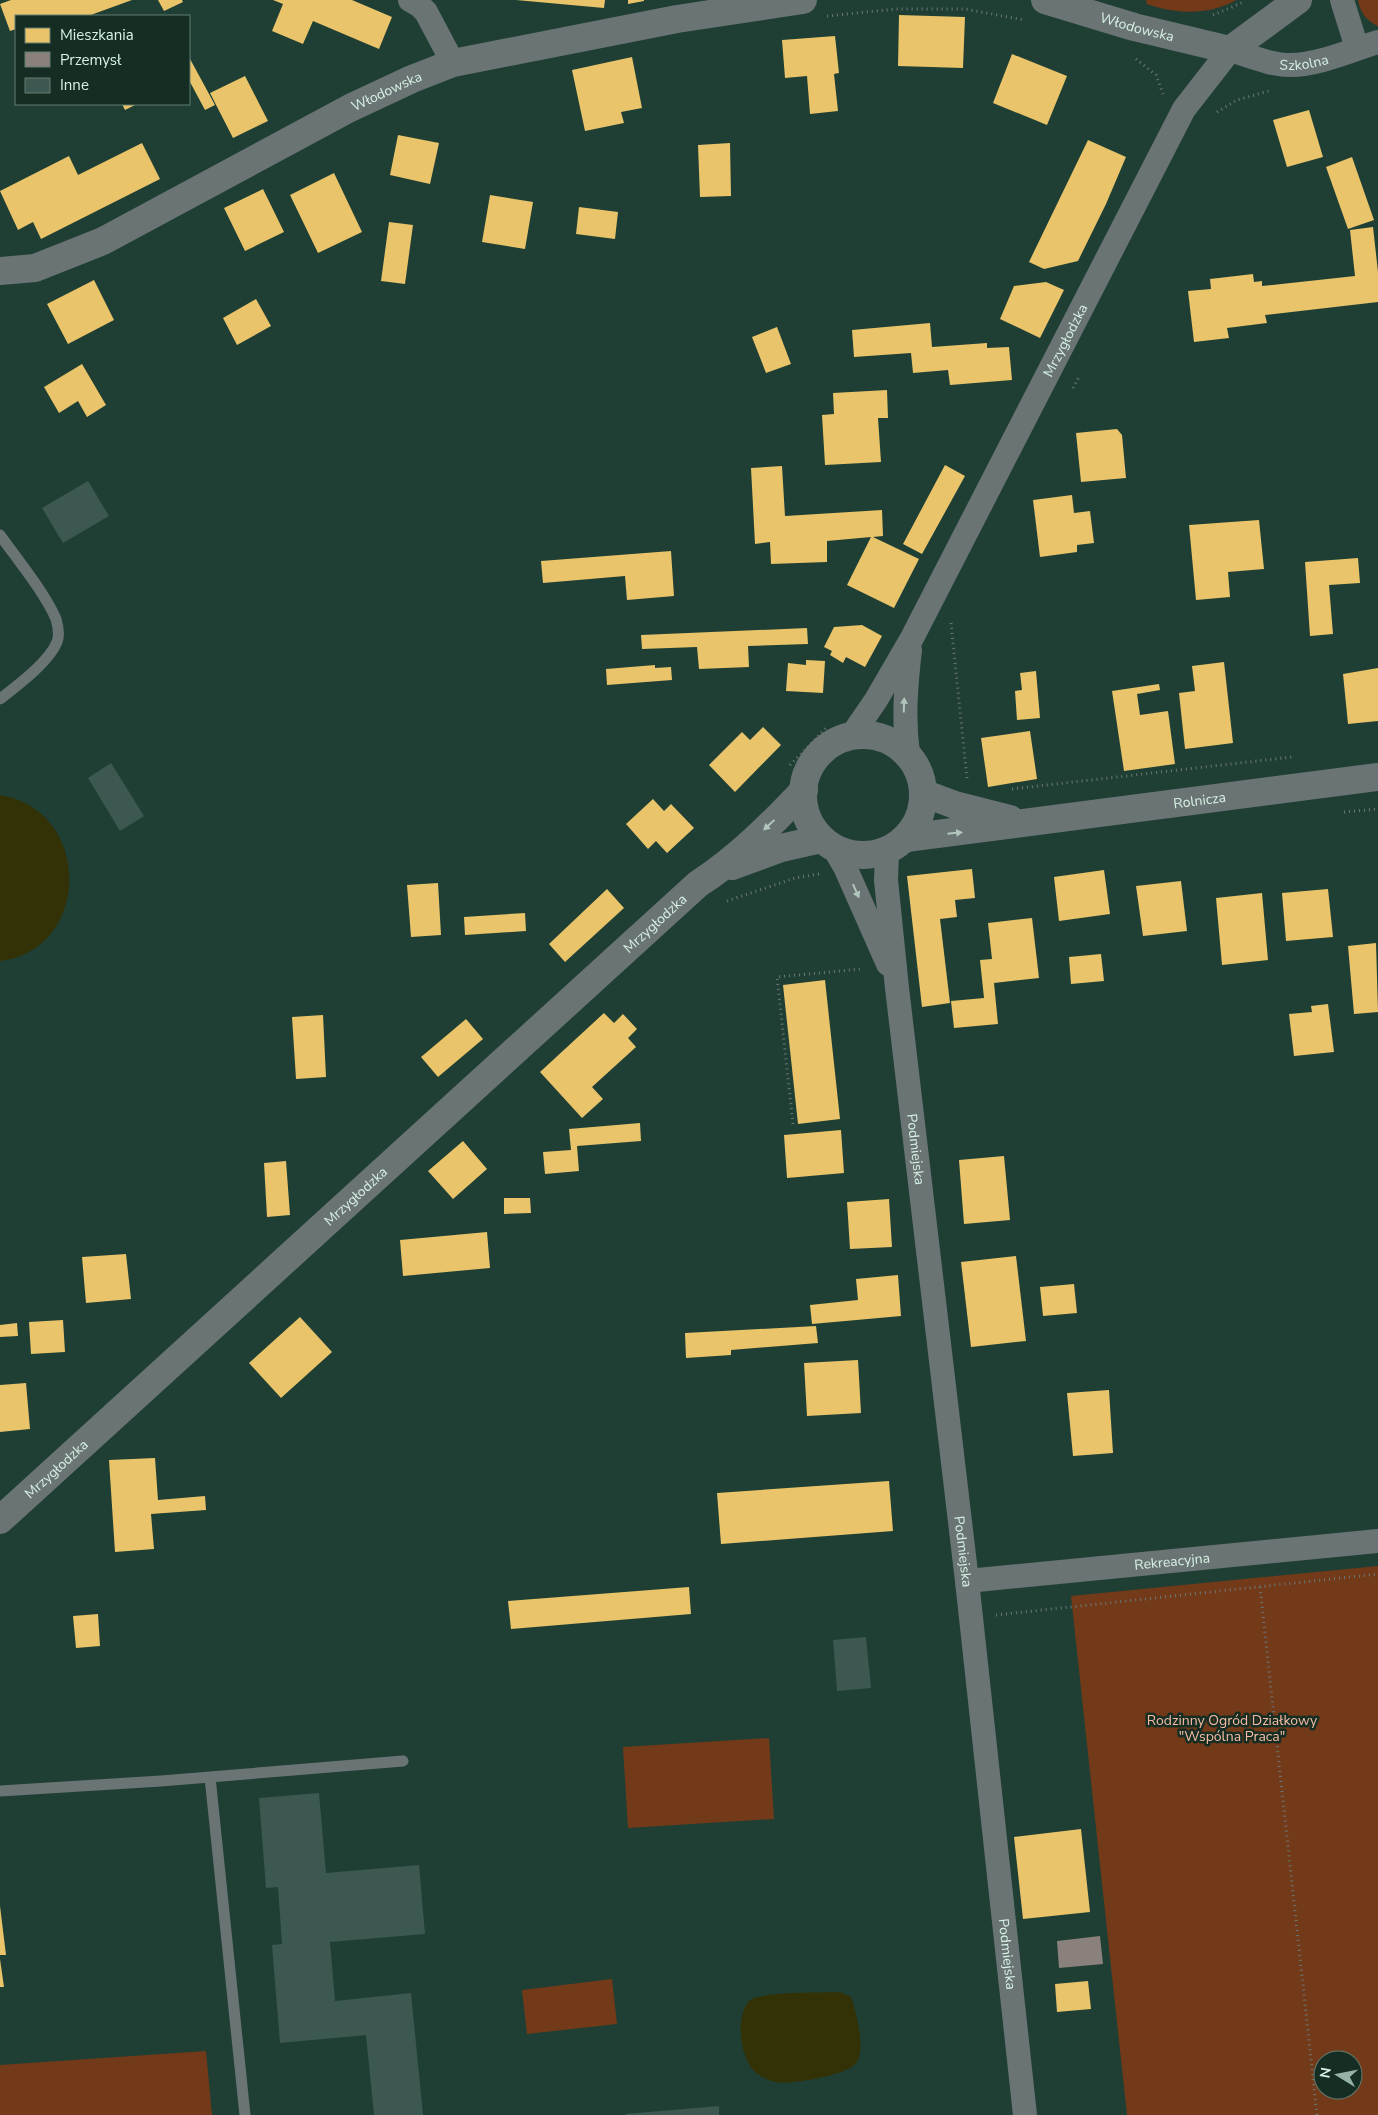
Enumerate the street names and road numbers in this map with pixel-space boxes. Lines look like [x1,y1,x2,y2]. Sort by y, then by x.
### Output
street label: Włodowska [1098,8,1176,46]
street label: Szkolna [1279,49,1331,75]
street label: Włodowska [348,67,424,116]
street label: Mrzygłodzka [1038,300,1092,380]
street label: Rolnicza [1172,787,1227,813]
street label: Mrzygłodzka [619,889,691,957]
street label: Podmiejska [902,1113,930,1186]
street label: Mrzygłodzka [320,1162,391,1230]
street label: Mrzygłodzka [20,1435,92,1503]
street label: Podmiejska [950,1515,977,1588]
street label: Rekreacyjna [1133,1548,1211,1574]
street label: Podmiejska [994,1917,1021,1991]

